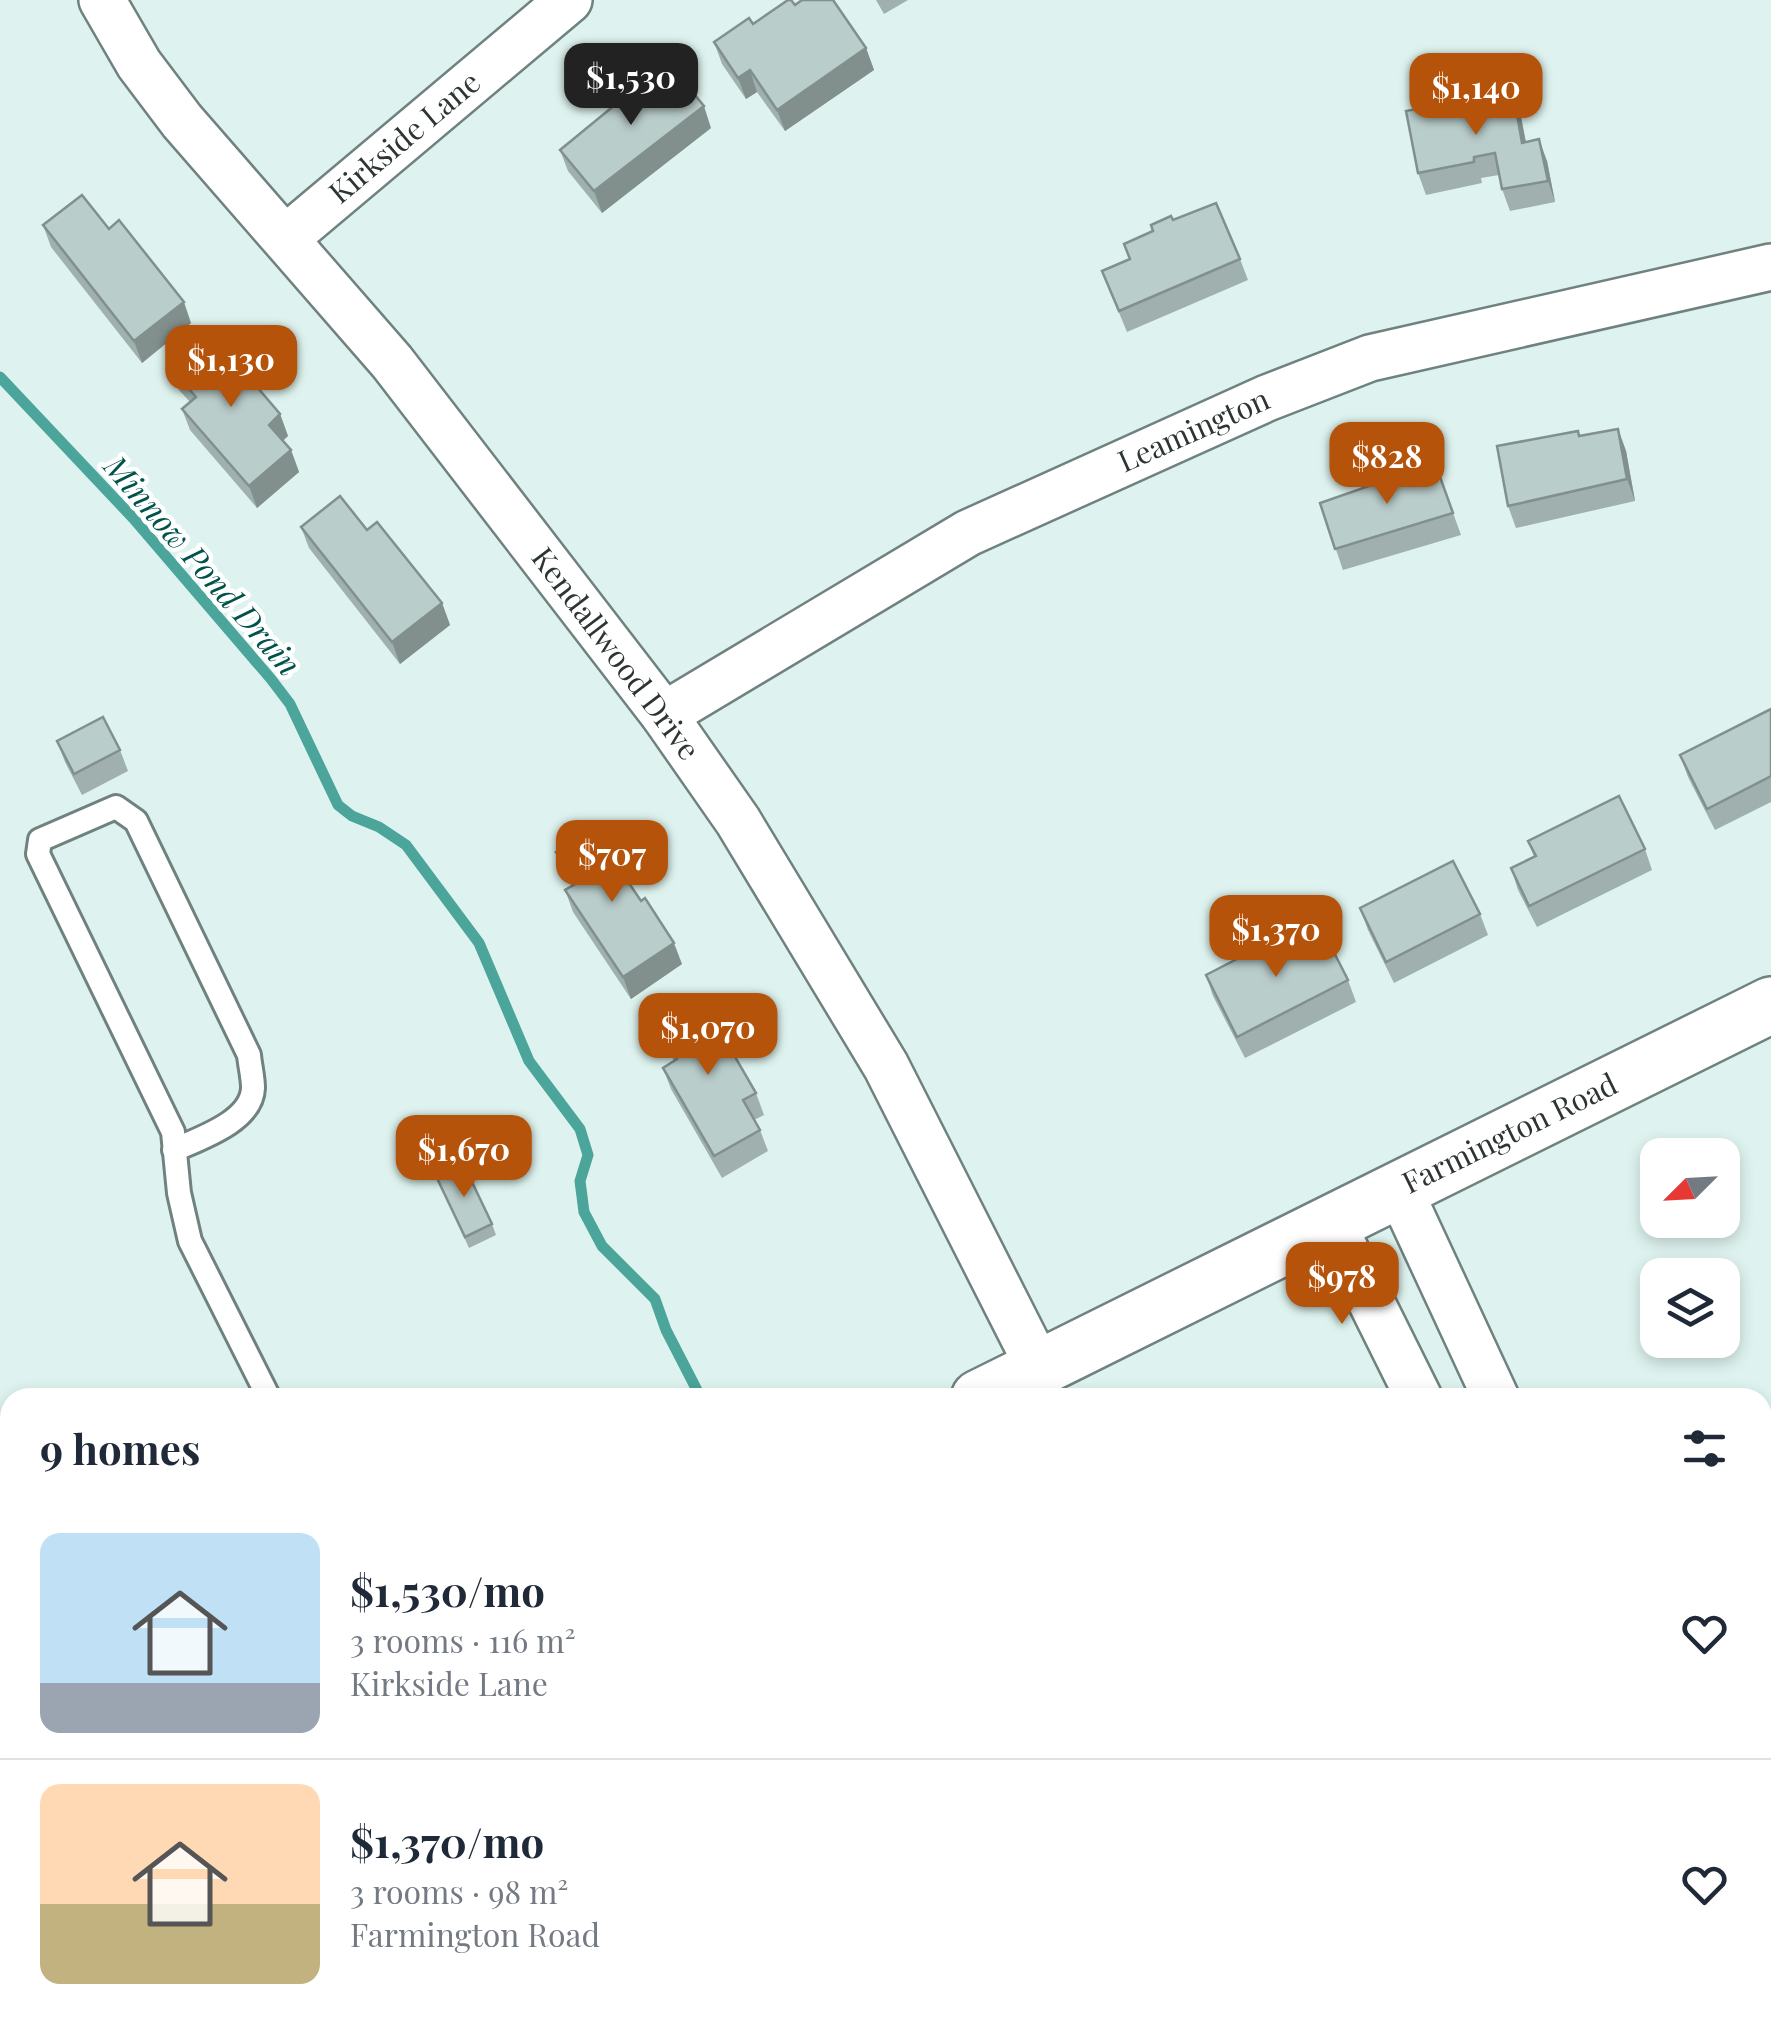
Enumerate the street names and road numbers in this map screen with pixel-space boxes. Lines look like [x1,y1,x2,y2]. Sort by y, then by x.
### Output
street label: Kirkside Lane [320,61,488,211]
street label: Leamington [1111,378,1275,480]
street label: Kendallwood Drive [524,538,710,767]
street label: Farmington Road [1395,1063,1623,1202]

